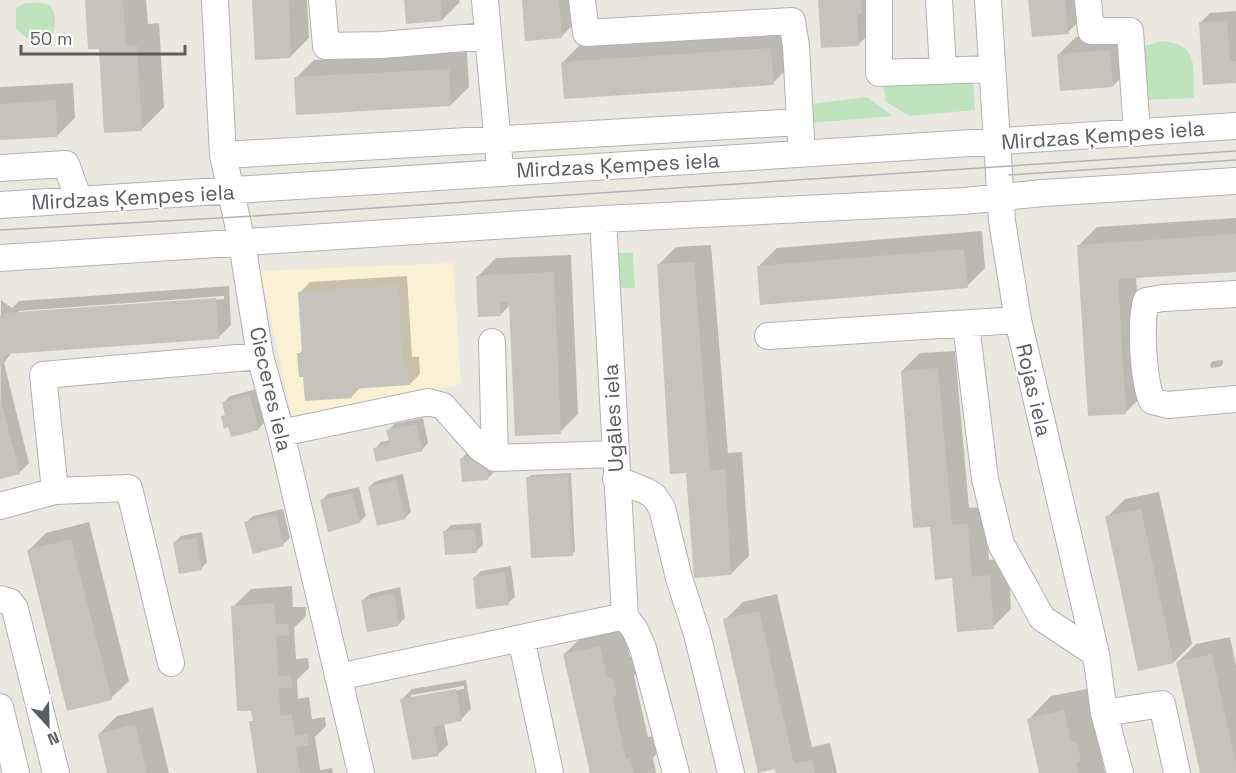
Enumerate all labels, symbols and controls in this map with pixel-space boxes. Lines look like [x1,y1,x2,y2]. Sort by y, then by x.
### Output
scale bar [21,18,184,56]
text: 50 m [30,27,72,50]
street label: Mirdzas Ķempes iela [1000,114,1206,156]
street label: Mirdzas Ķempes iela [516,146,720,184]
street label: Mirdzas Ķempes iela [31,178,235,216]
street label: Cieceres iela [244,324,298,454]
street label: Rojas iela [1010,341,1058,439]
street label: Ugāles iela [597,363,629,473]
north arrow [18,695,78,755]
text: N [45,727,62,750]

